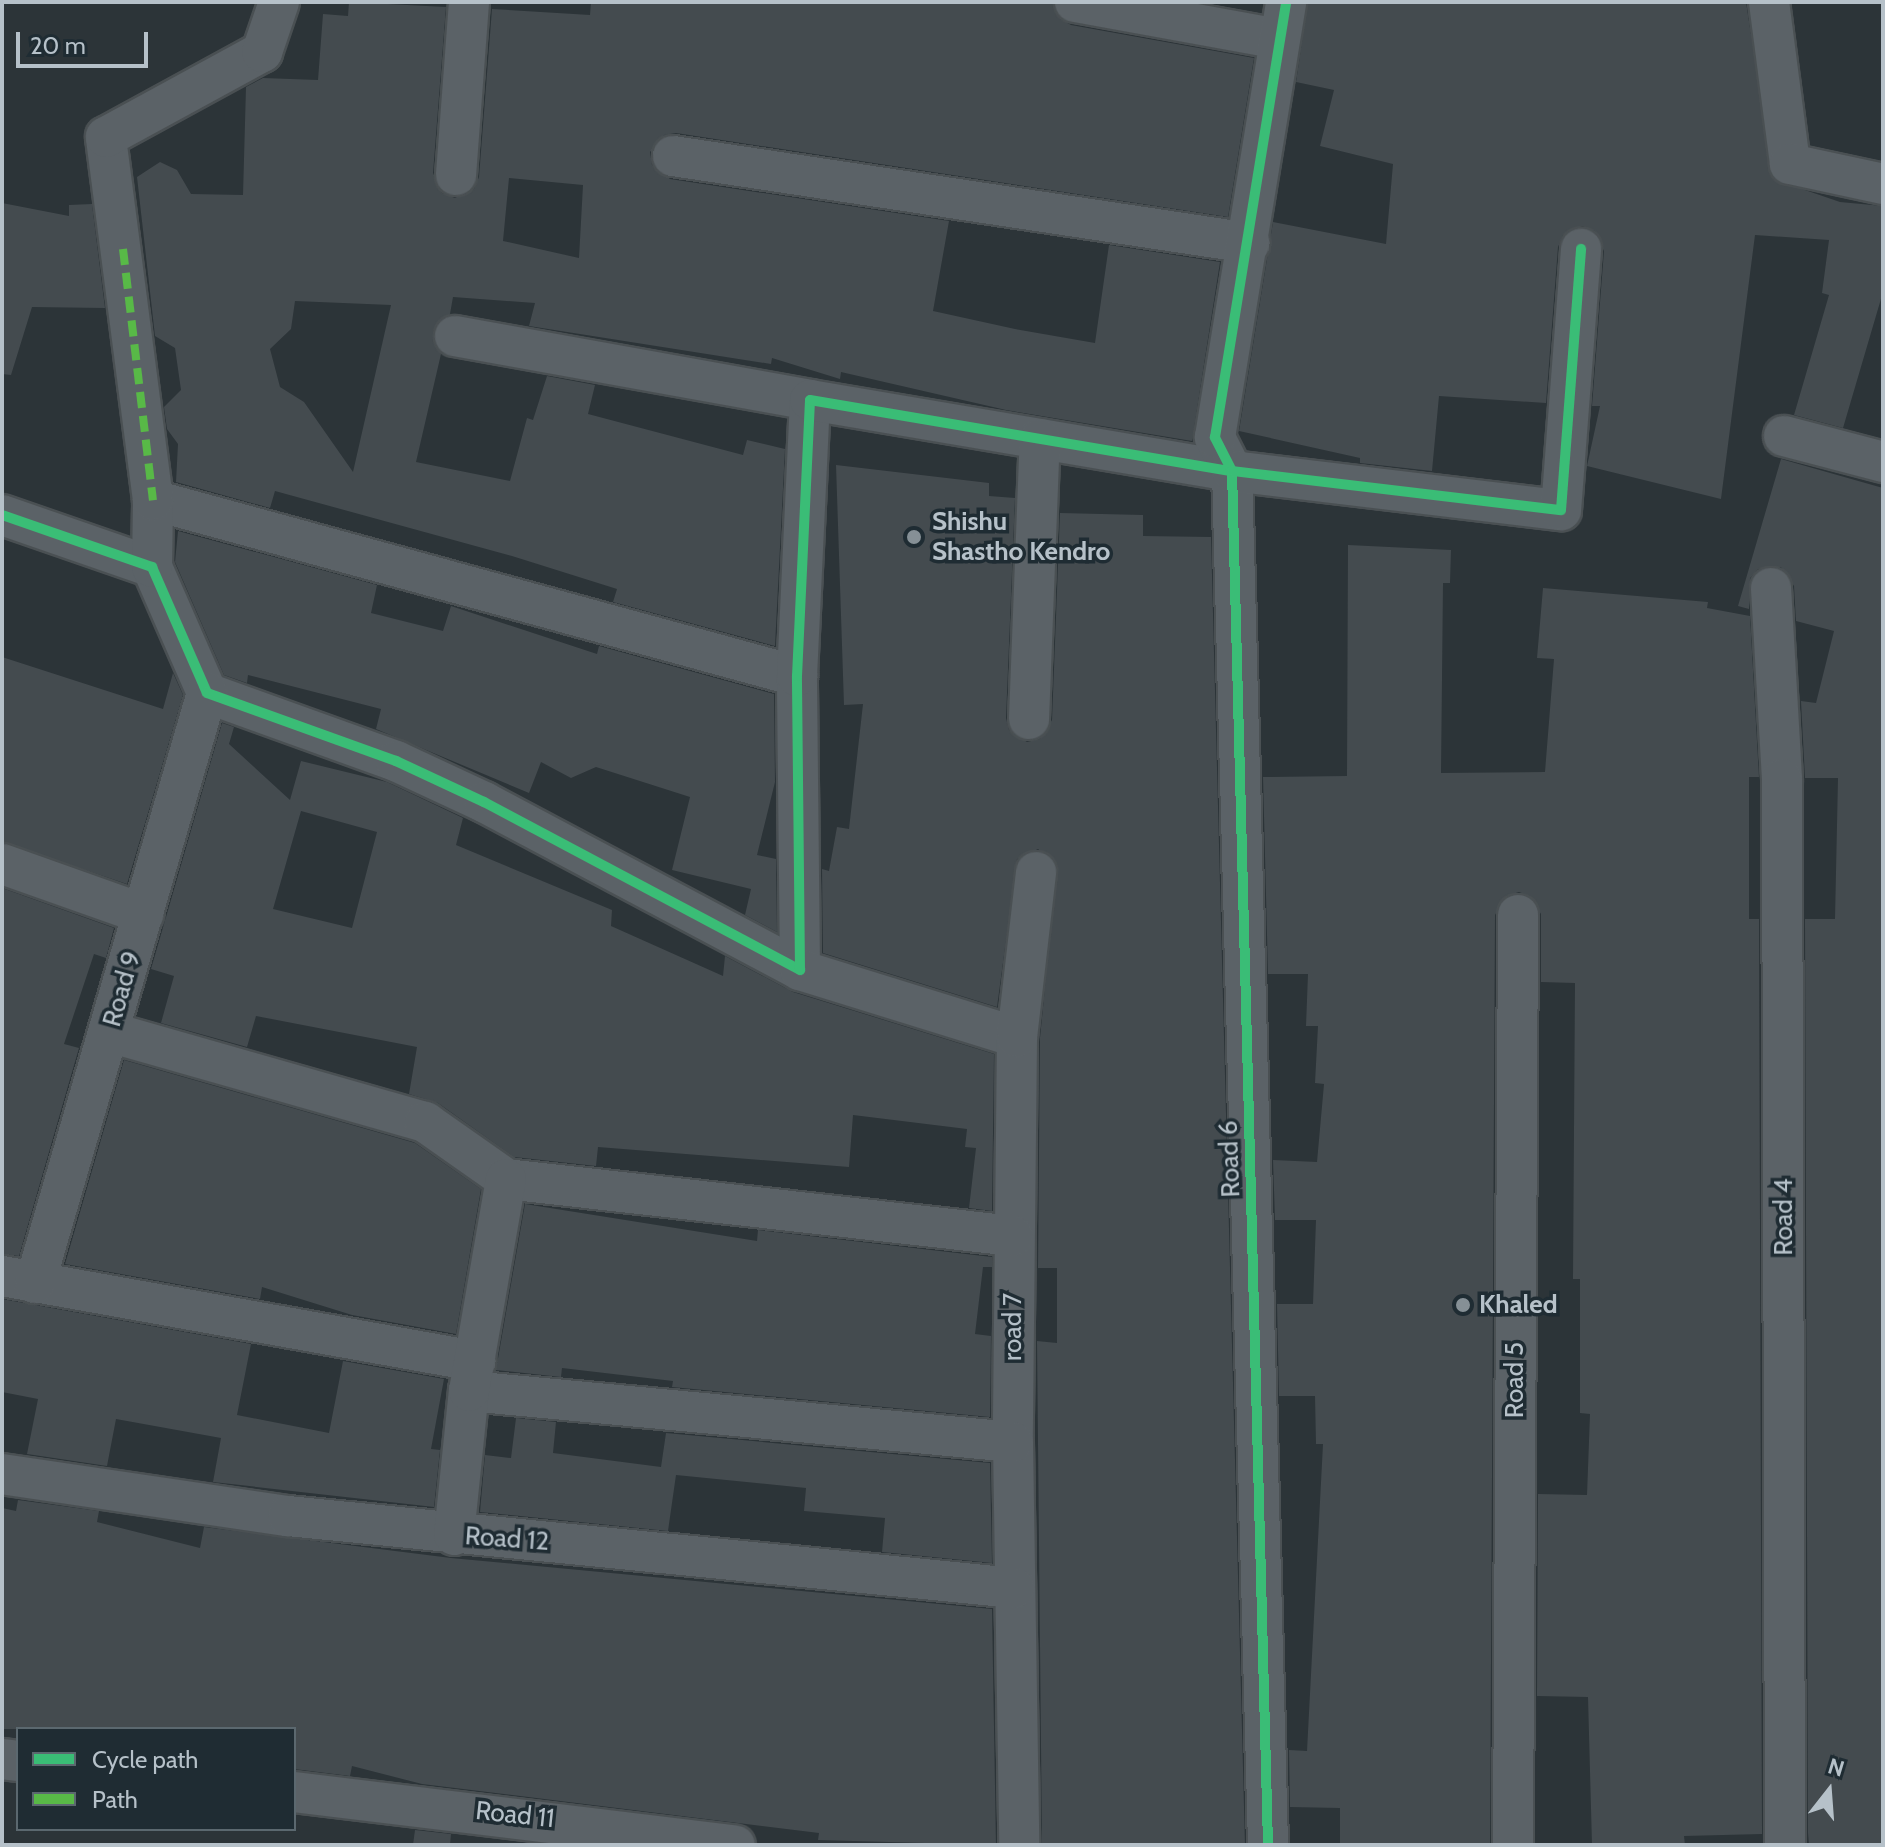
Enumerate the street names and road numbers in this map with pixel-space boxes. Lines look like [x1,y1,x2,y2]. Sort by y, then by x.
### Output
street label: Road 9 [96,948,148,1030]
street label: Road 6 [1213,1120,1247,1198]
street label: Road 4 [1768,1178,1800,1256]
street label: road 7 [997,1293,1029,1361]
street label: Road 5 [1499,1342,1531,1418]
street label: Road 12 [464,1520,550,1558]
street label: Road 11 [474,1795,556,1835]

